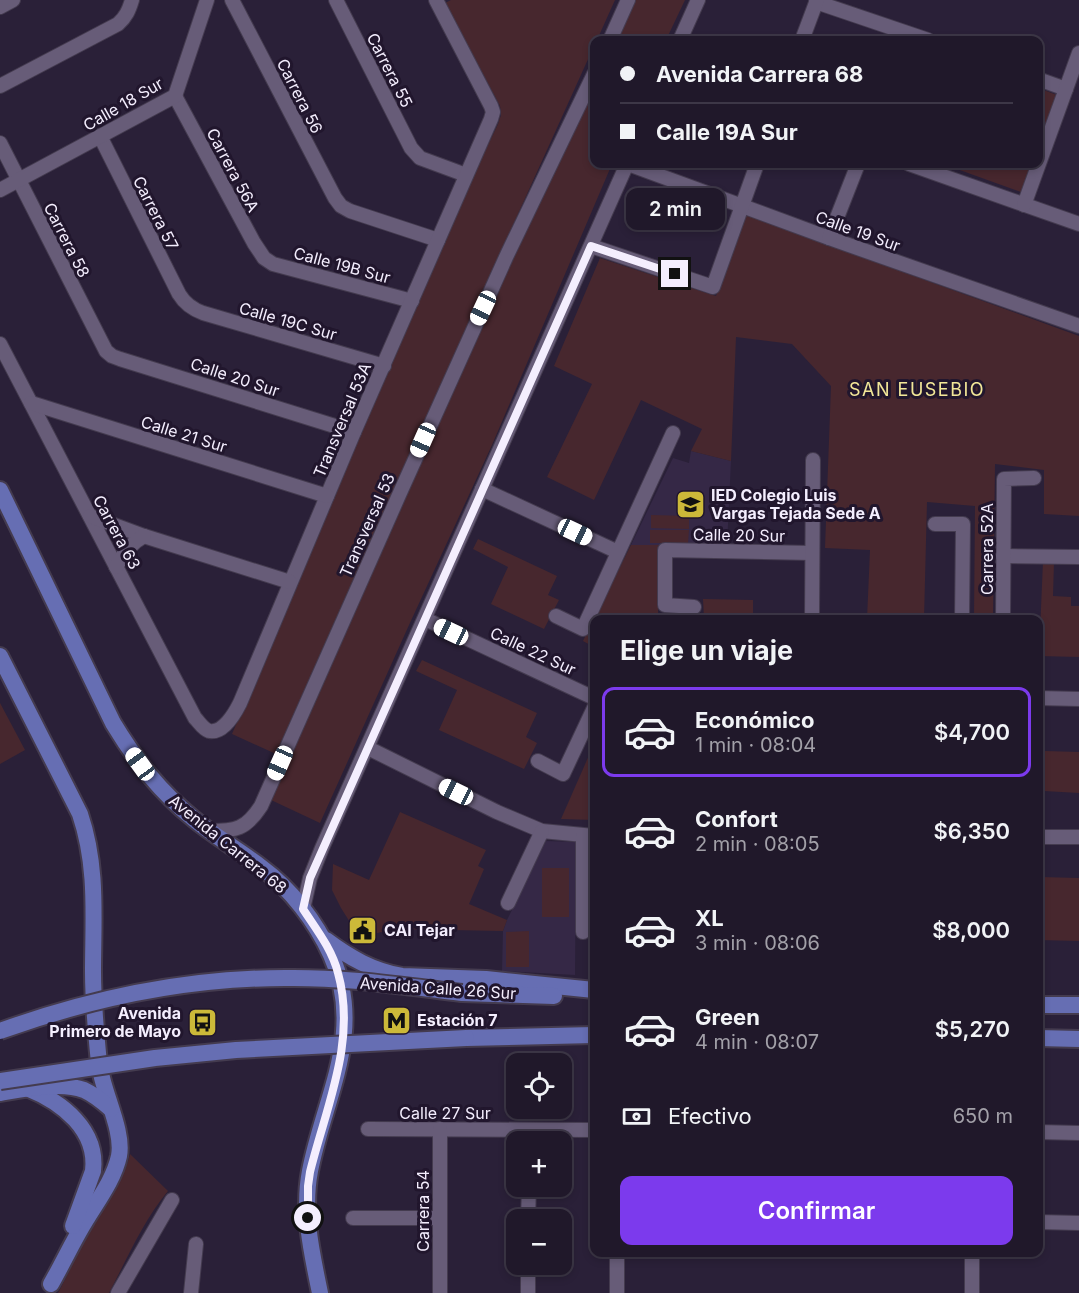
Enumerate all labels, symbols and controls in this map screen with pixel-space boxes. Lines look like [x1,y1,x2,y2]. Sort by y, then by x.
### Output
street label: Carrera 55 [363,29,417,111]
street label: Carrera 56 [273,55,327,137]
text: Avenida Carrera 68 [656,61,863,87]
street label: Calle 18 Sur [80,73,166,135]
text: Calle 19A Sur [656,119,798,145]
street label: Carrera 56A [203,125,263,215]
street label: Carrera 57 [129,173,183,253]
callout: 2 min [626,187,724,229]
text: 2 min [649,197,702,221]
street label: Carrera 58 [40,199,94,281]
street label: Calle 19 Sur [813,206,903,256]
street label: Calle 19B Sur [291,242,393,288]
route end [661,260,688,287]
car [467,288,499,328]
street label: Calle 19C Sur [237,298,339,344]
street label: Calle 20 Sur [188,353,282,401]
street label: Transversal 53A [309,360,375,480]
district label: SAN EUSEBIO [849,379,985,400]
street label: Calle 21 Sur [139,411,229,457]
car [407,420,439,460]
street label: Transversal 53 [335,470,399,580]
place label: IED Colegio Luis Vargas Tejada Sede A [711,485,881,523]
school or university icon: IED Colegio Luis Vargas Tejada Sede A [674,488,706,520]
street label: Carrera 63 [89,491,145,573]
street label: Carrera 52A [977,503,997,595]
car [555,516,595,548]
street label: Calle 20 Sur [693,524,785,546]
car [431,616,471,648]
street label: Calle 22 Sur [487,622,579,680]
text: Elige un viaje [620,634,793,667]
icon: car [623,705,677,759]
text: Económico [695,707,814,733]
text: $4,700 [934,719,1010,745]
text: 1 min · 08:04 [695,733,816,757]
car [264,743,296,783]
car [122,744,158,784]
car [436,776,476,808]
street label: Avenida Carrera 68 [165,790,291,898]
icon: car [623,804,677,858]
text: Confort [695,806,778,832]
text: $6,350 [933,818,1010,844]
text: 2 min · 08:05 [695,832,820,856]
icon: car [623,903,677,957]
text: XL [695,905,724,931]
public building icon: CAI Tejar [347,914,379,946]
text: $8,000 [932,917,1010,943]
place label: CAI Tejar [384,920,455,940]
text: 3 min · 08:06 [695,931,820,955]
street label: Avenida Calle 26 Sur [359,973,517,1003]
icon: car [623,1002,677,1056]
place label: Avenida Primero de Mayo [49,1003,181,1041]
metro station icon: Estación 7 [380,1004,412,1036]
text: Green [695,1004,760,1030]
bus stop icon: Avenida Primero de Mayo [186,1006,218,1038]
place label: Estación 7 [417,1010,498,1030]
text: $5,270 [935,1016,1010,1042]
text: 4 min · 08:07 [695,1030,819,1054]
map controls [506,1053,572,1275]
button: locate [506,1053,572,1119]
icon: cash [620,1100,653,1133]
street label: Calle 27 Sur [399,1103,491,1123]
text: Efectivo [668,1103,752,1129]
text: 650 m [953,1104,1013,1128]
button: + [506,1131,572,1197]
street label: Carrera 54 [413,1170,433,1252]
button: Confirmar [620,1176,1013,1245]
route start [294,1204,321,1231]
button: − [506,1209,572,1275]

